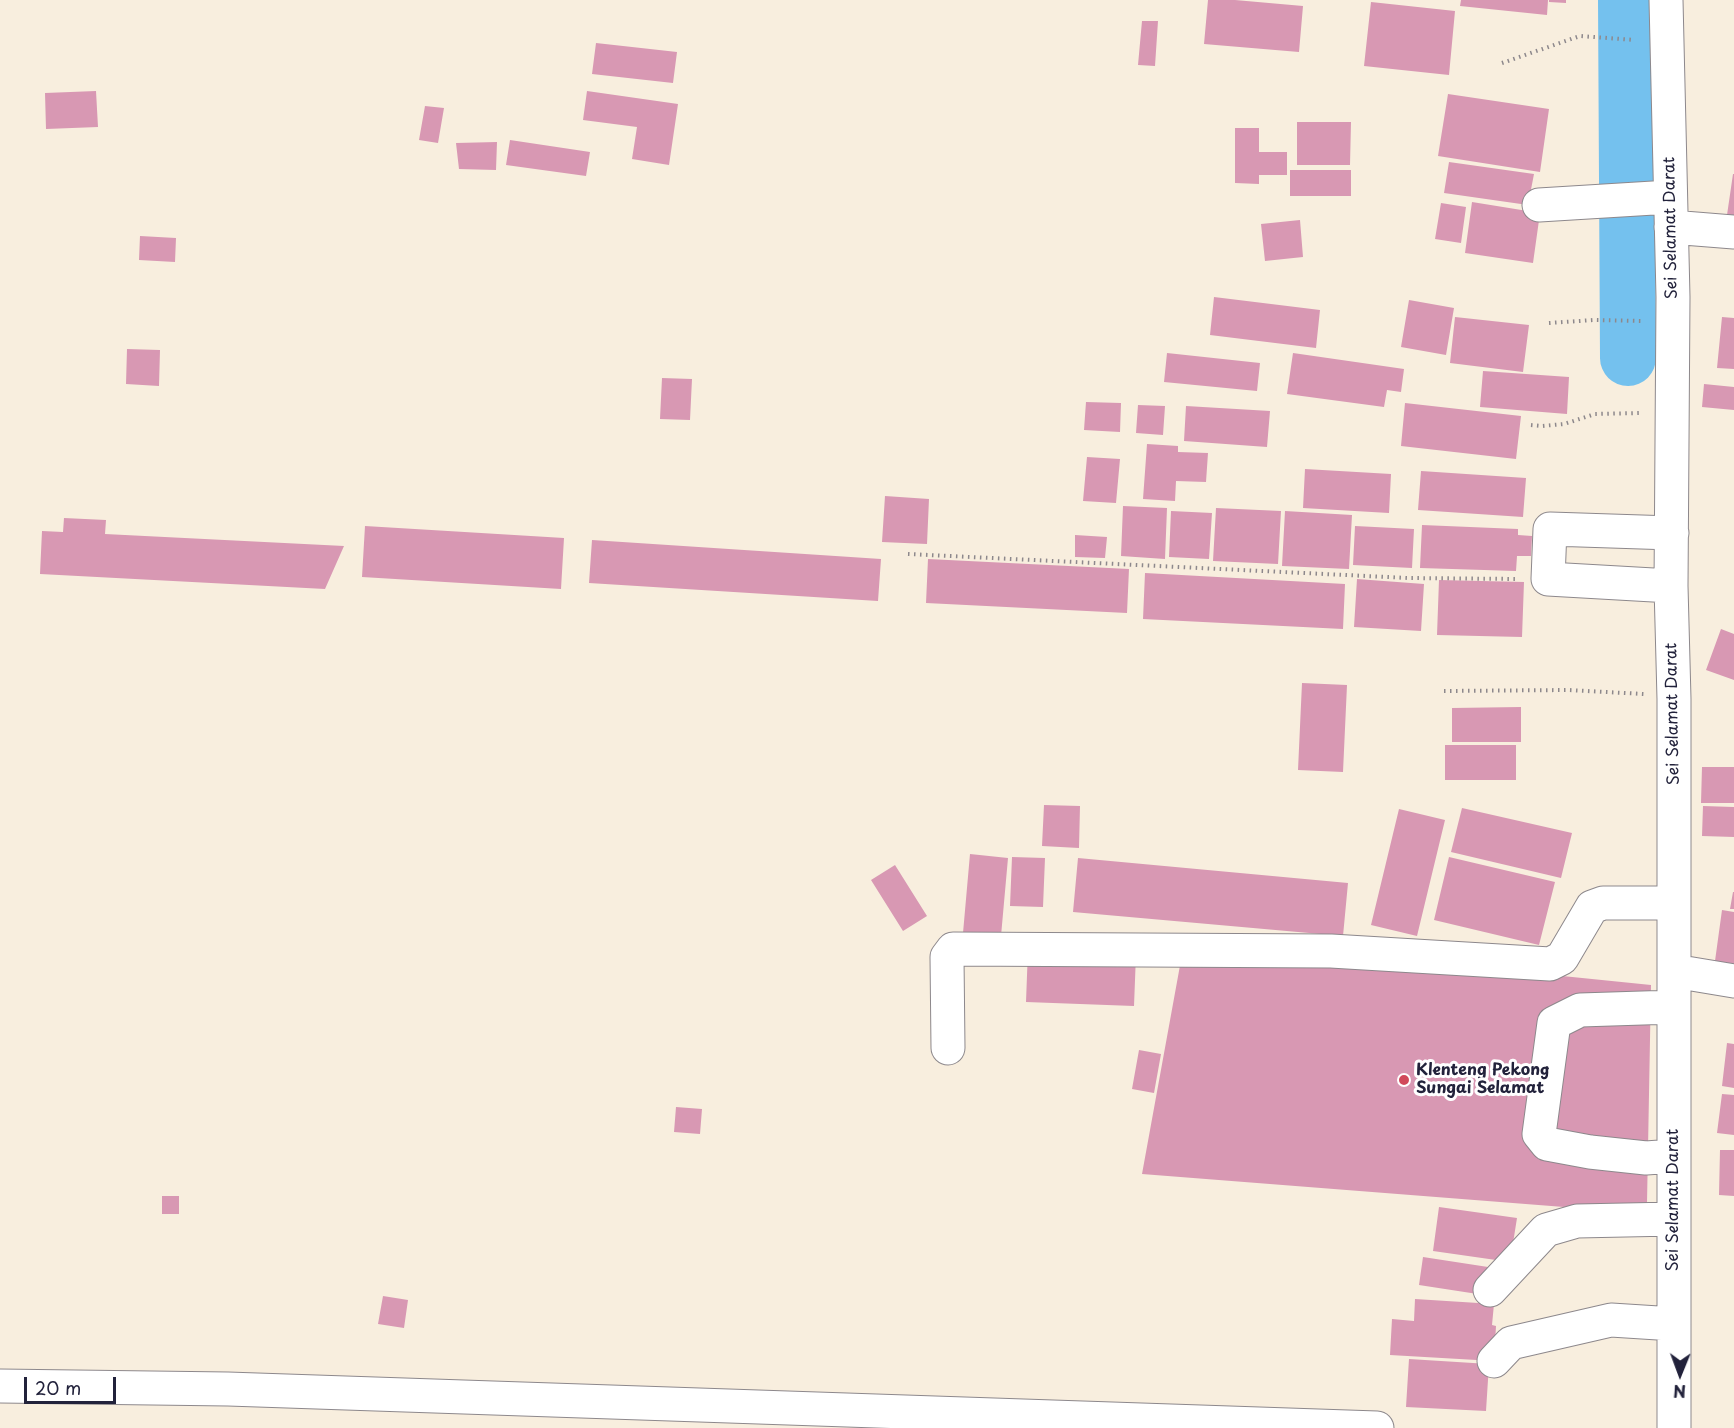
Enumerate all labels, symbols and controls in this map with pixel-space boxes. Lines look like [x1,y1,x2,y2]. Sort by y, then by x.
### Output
street label: Sei Selamat Darat [1660,157,1682,299]
street label: Sei Selamat Darat [1662,643,1684,785]
place label: Klenteng Pekong Sungai Selamat [1416,1061,1550,1099]
marker: Klenteng Pekong Sungai Selamat [1397,1073,1411,1087]
street label: Sei Selamat Darat [1664,1129,1684,1271]
north arrow [1650,1344,1710,1404]
scale bar [27,1365,118,1403]
text: 20 m [35,1374,81,1401]
text: N [1673,1380,1686,1404]

